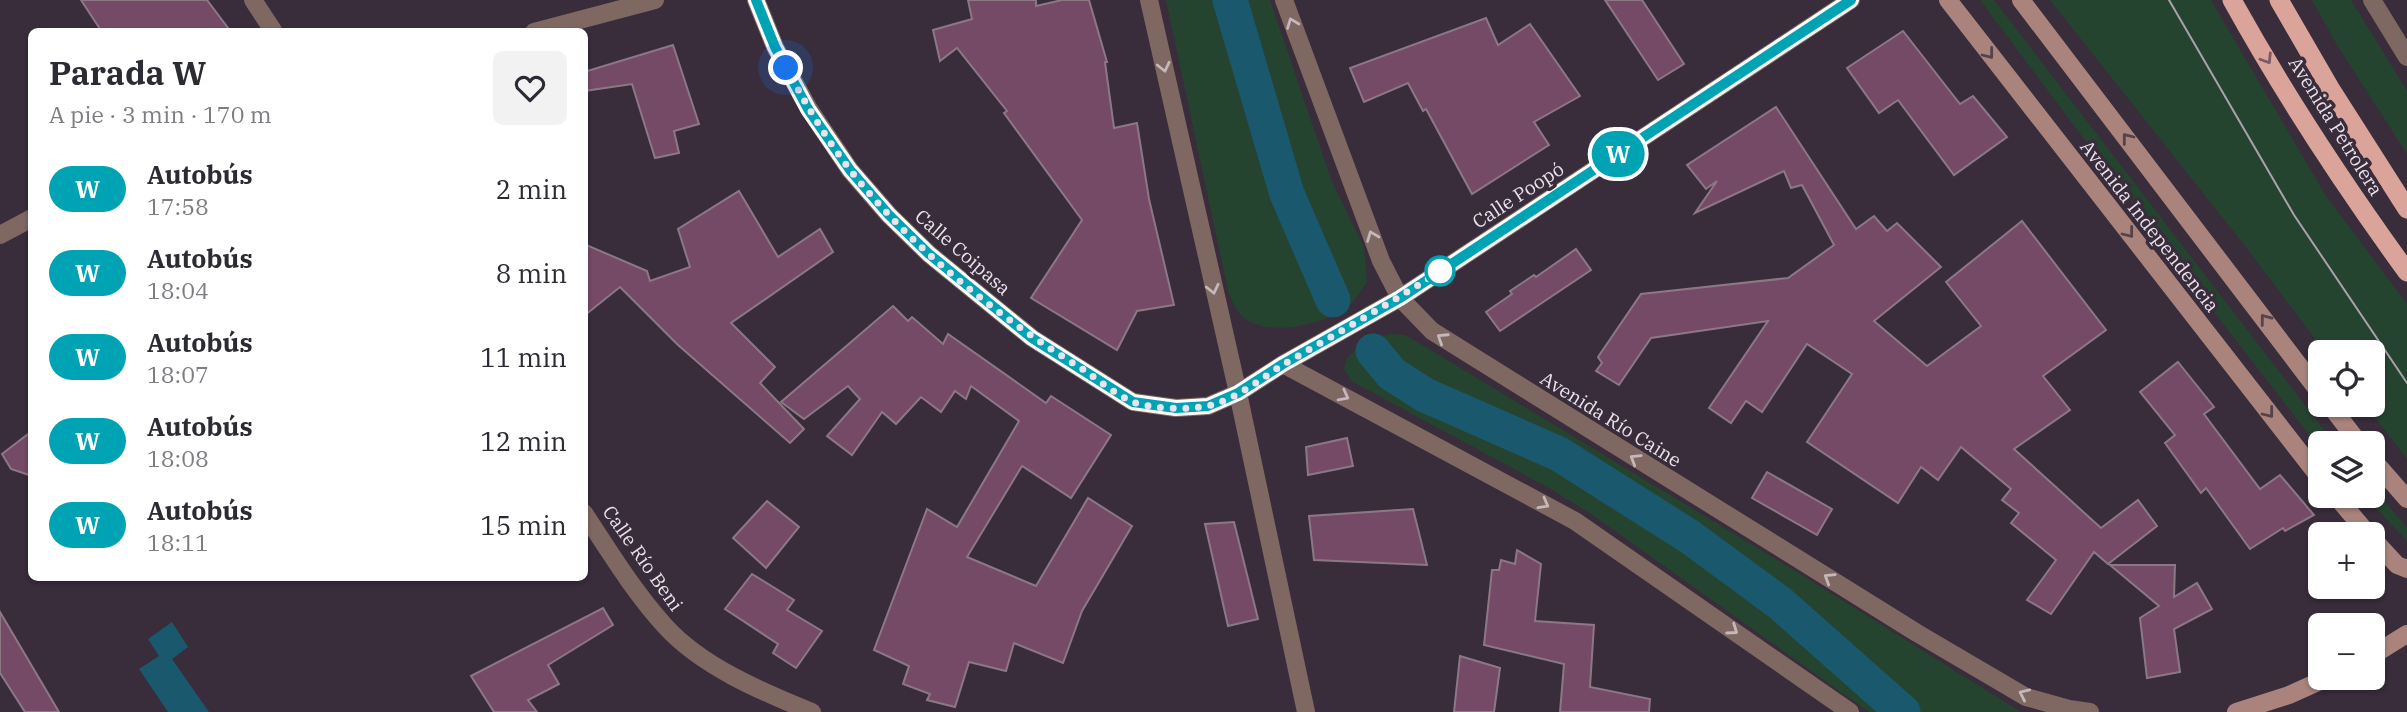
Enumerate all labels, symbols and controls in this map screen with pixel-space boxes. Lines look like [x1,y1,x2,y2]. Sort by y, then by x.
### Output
one-way arrow [1287,17,1301,29]
one-way arrow [1981,46,1994,59]
your location [768,50,803,85]
text: Parada W [49,51,206,94]
button: heart [493,51,567,125]
one-way arrow [2258,51,2271,64]
street label: Avenida Petrolera [2284,52,2388,200]
one-way arrow [1156,61,1170,73]
text: A pie · 3 min · 170 m [49,99,272,129]
line badge: W [1595,131,1641,177]
one-way arrow [2122,133,2135,146]
street label: Avenida Independencia [2075,135,2225,317]
text: W [1606,138,1630,170]
text: Autobús [147,157,253,191]
street label: Calle Poopó [1468,157,1568,233]
text: 2 min [496,172,567,206]
text: W [75,173,100,205]
text: 17:58 [147,191,209,221]
street label: Calle Coipasa [910,204,1016,300]
one-way arrow [2121,226,2134,238]
one-way arrow [1366,231,1380,243]
text: Autobús [147,241,253,275]
text: 8 min [496,256,567,290]
unlabelled marker [1425,256,1455,286]
text: W [75,257,100,289]
text: 18:04 [147,275,209,305]
one-way arrow [1205,283,1220,295]
one-way arrow [2260,314,2273,327]
text: Autobús [147,325,253,359]
one-way arrow [1437,333,1450,346]
text: 11 min [480,340,567,374]
map controls [2308,340,2385,690]
button: locate [2308,340,2385,417]
text: W [75,341,100,373]
text: 18:07 [147,359,209,389]
street label: Avenida Río Caine [1536,366,1686,472]
one-way arrow [1337,388,1349,401]
one-way arrow [2260,405,2273,418]
text: Autobús [147,409,253,443]
text: 12 min [480,424,567,458]
text: W [75,425,100,457]
button: layers [2308,431,2385,508]
text: 18:08 [147,443,209,473]
one-way arrow [1630,454,1643,467]
text: Autobús [147,493,253,527]
one-way arrow [1537,496,1549,509]
street label: Calle Río Beni [598,501,688,615]
text: 15 min [480,508,567,542]
text: W [75,509,100,541]
button: + [2308,522,2385,599]
text: 18:11 [147,527,209,557]
one-way arrow [1823,574,1836,587]
button: − [2308,613,2385,690]
one-way arrow [1725,622,1738,634]
one-way arrow [2019,689,2031,703]

